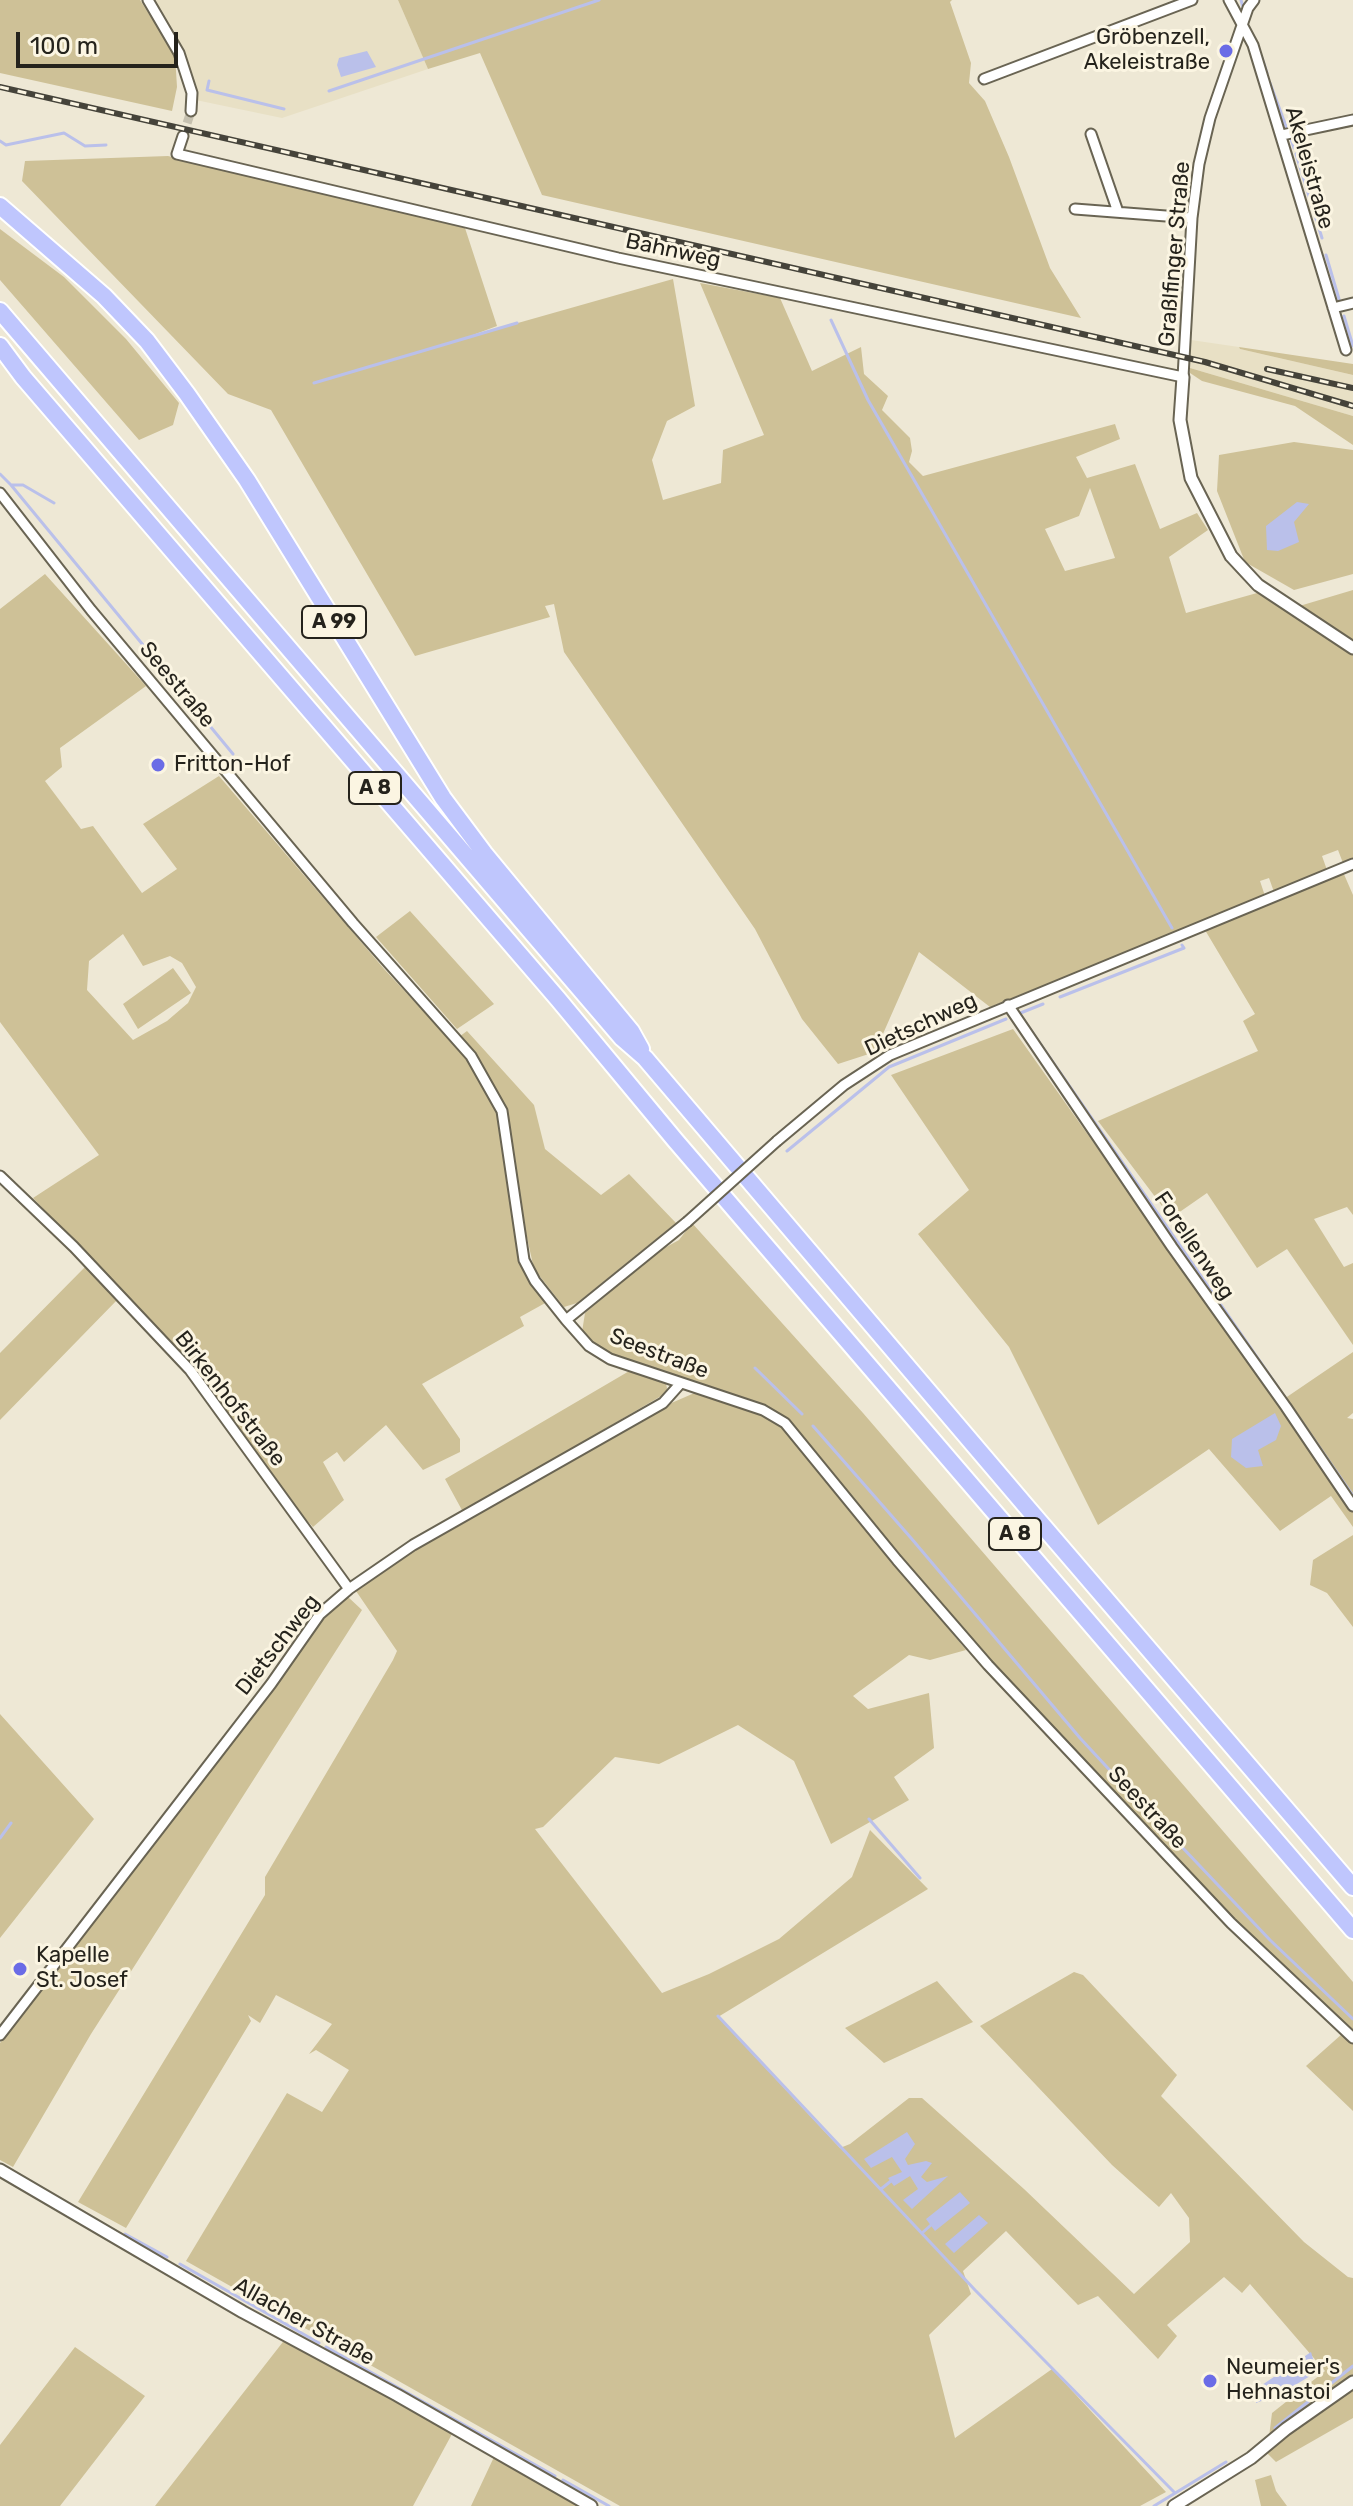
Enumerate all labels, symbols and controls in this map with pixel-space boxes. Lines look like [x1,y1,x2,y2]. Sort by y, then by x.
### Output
scale bar [20,16,182,66]
place label: Gröbenzell, Akeleistraße [1084,25,1210,76]
text: 100 m [30,32,98,60]
marker: Gröbenzell, Akeleistraße [1217,42,1235,60]
street label: Akeleistraße [1279,104,1339,232]
street label: Graßlfinger Straße [1154,160,1196,348]
street label: Bahnweg [623,228,723,274]
road number: A 99 [302,606,366,638]
street label: Seestraße [134,637,220,733]
place label: Fritton-Hof [174,752,291,778]
marker: Fritton-Hof [149,756,167,774]
road number: A 8 [349,772,401,804]
street label: Dietschweg [861,988,981,1062]
street label: Forellenweg [1148,1187,1240,1305]
street label: Seestraße [606,1323,712,1385]
street label: Birkenhofstraße [169,1326,291,1472]
road number: A 8 [989,1518,1041,1550]
street label: Dietschweg [230,1589,326,1701]
street label: Seestraße [1102,1761,1192,1855]
place label: Kapelle St. Josef [36,1943,128,1994]
marker: Kapelle St. Josef [11,1960,29,1978]
street label: Allacher Straße [229,2272,379,2372]
place label: Neumeier's Hehnastoi [1226,2355,1340,2406]
marker: Neumeier's Hehnastoi [1201,2372,1219,2390]

